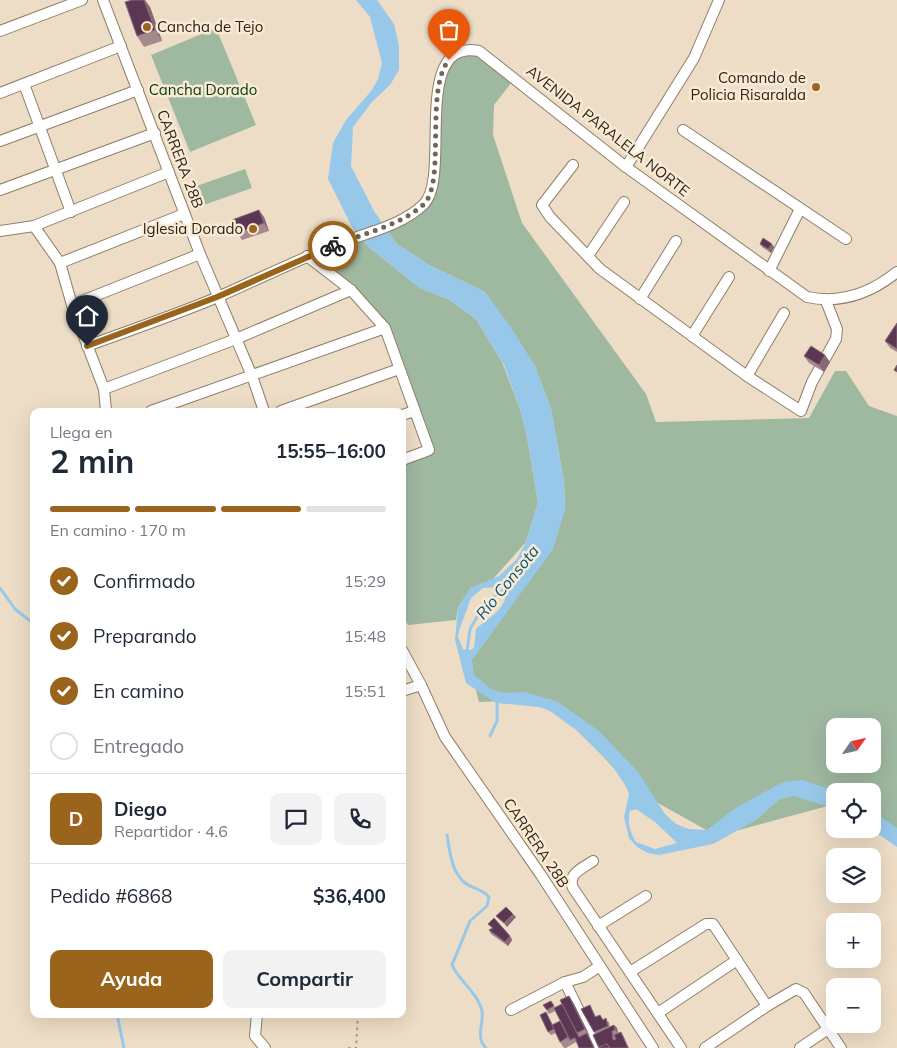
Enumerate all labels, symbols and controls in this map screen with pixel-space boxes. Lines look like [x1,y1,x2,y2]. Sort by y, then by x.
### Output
pin [428,9,470,60]
icon: bag [435,16,463,44]
place label: Cancha de Tejo [157,17,263,36]
marker: Cancha de Tejo [141,21,153,33]
street label: AVENIDA PARALELA NORTE [523,61,694,200]
place label: Comando de Policia Risaralda [691,68,806,104]
park label: Cancha Dorado [149,80,257,99]
marker: Comando de Policia Risaralda [810,81,822,93]
street label: CARRERA 28B [153,107,208,211]
place label: Iglesia Dorado [143,219,243,238]
courier [308,221,358,271]
marker: Iglesia Dorado [247,223,259,235]
icon: bike [319,232,347,260]
pin [66,295,108,346]
icon: home [73,302,101,330]
text: Llega en [50,422,113,442]
text: 15:55–16:00 [276,439,386,463]
text: 2 min [50,441,134,481]
text: En camino · 170 m [50,520,186,540]
water label: Río Consota [471,541,543,623]
icon: check [50,567,78,595]
text: Confirmado [93,569,195,593]
text: 15:29 [344,571,386,591]
icon: check [50,622,78,650]
text: Preparando [93,624,197,648]
text: 15:48 [344,626,386,646]
icon: check [50,677,78,705]
text: En camino [93,679,184,703]
text: 15:51 [344,681,386,701]
north arrow [826,718,881,772]
map controls [826,718,881,1033]
text: Entregado [93,734,184,758]
button: locate [826,783,881,838]
button: chat [270,793,322,845]
button: phone [334,793,386,845]
street label: CARRERA 28B [499,794,573,891]
text: Diego [114,797,167,821]
text: D [69,807,83,831]
text: Repartidor · 4.6 [114,821,228,841]
button: layers [826,848,881,903]
text: Pedido #6868 [50,884,172,908]
text: $36,400 [313,884,386,908]
button: + [826,913,881,968]
button: Ayuda [50,950,213,1008]
button: Compartir [223,950,386,1008]
button: − [826,978,881,1033]

